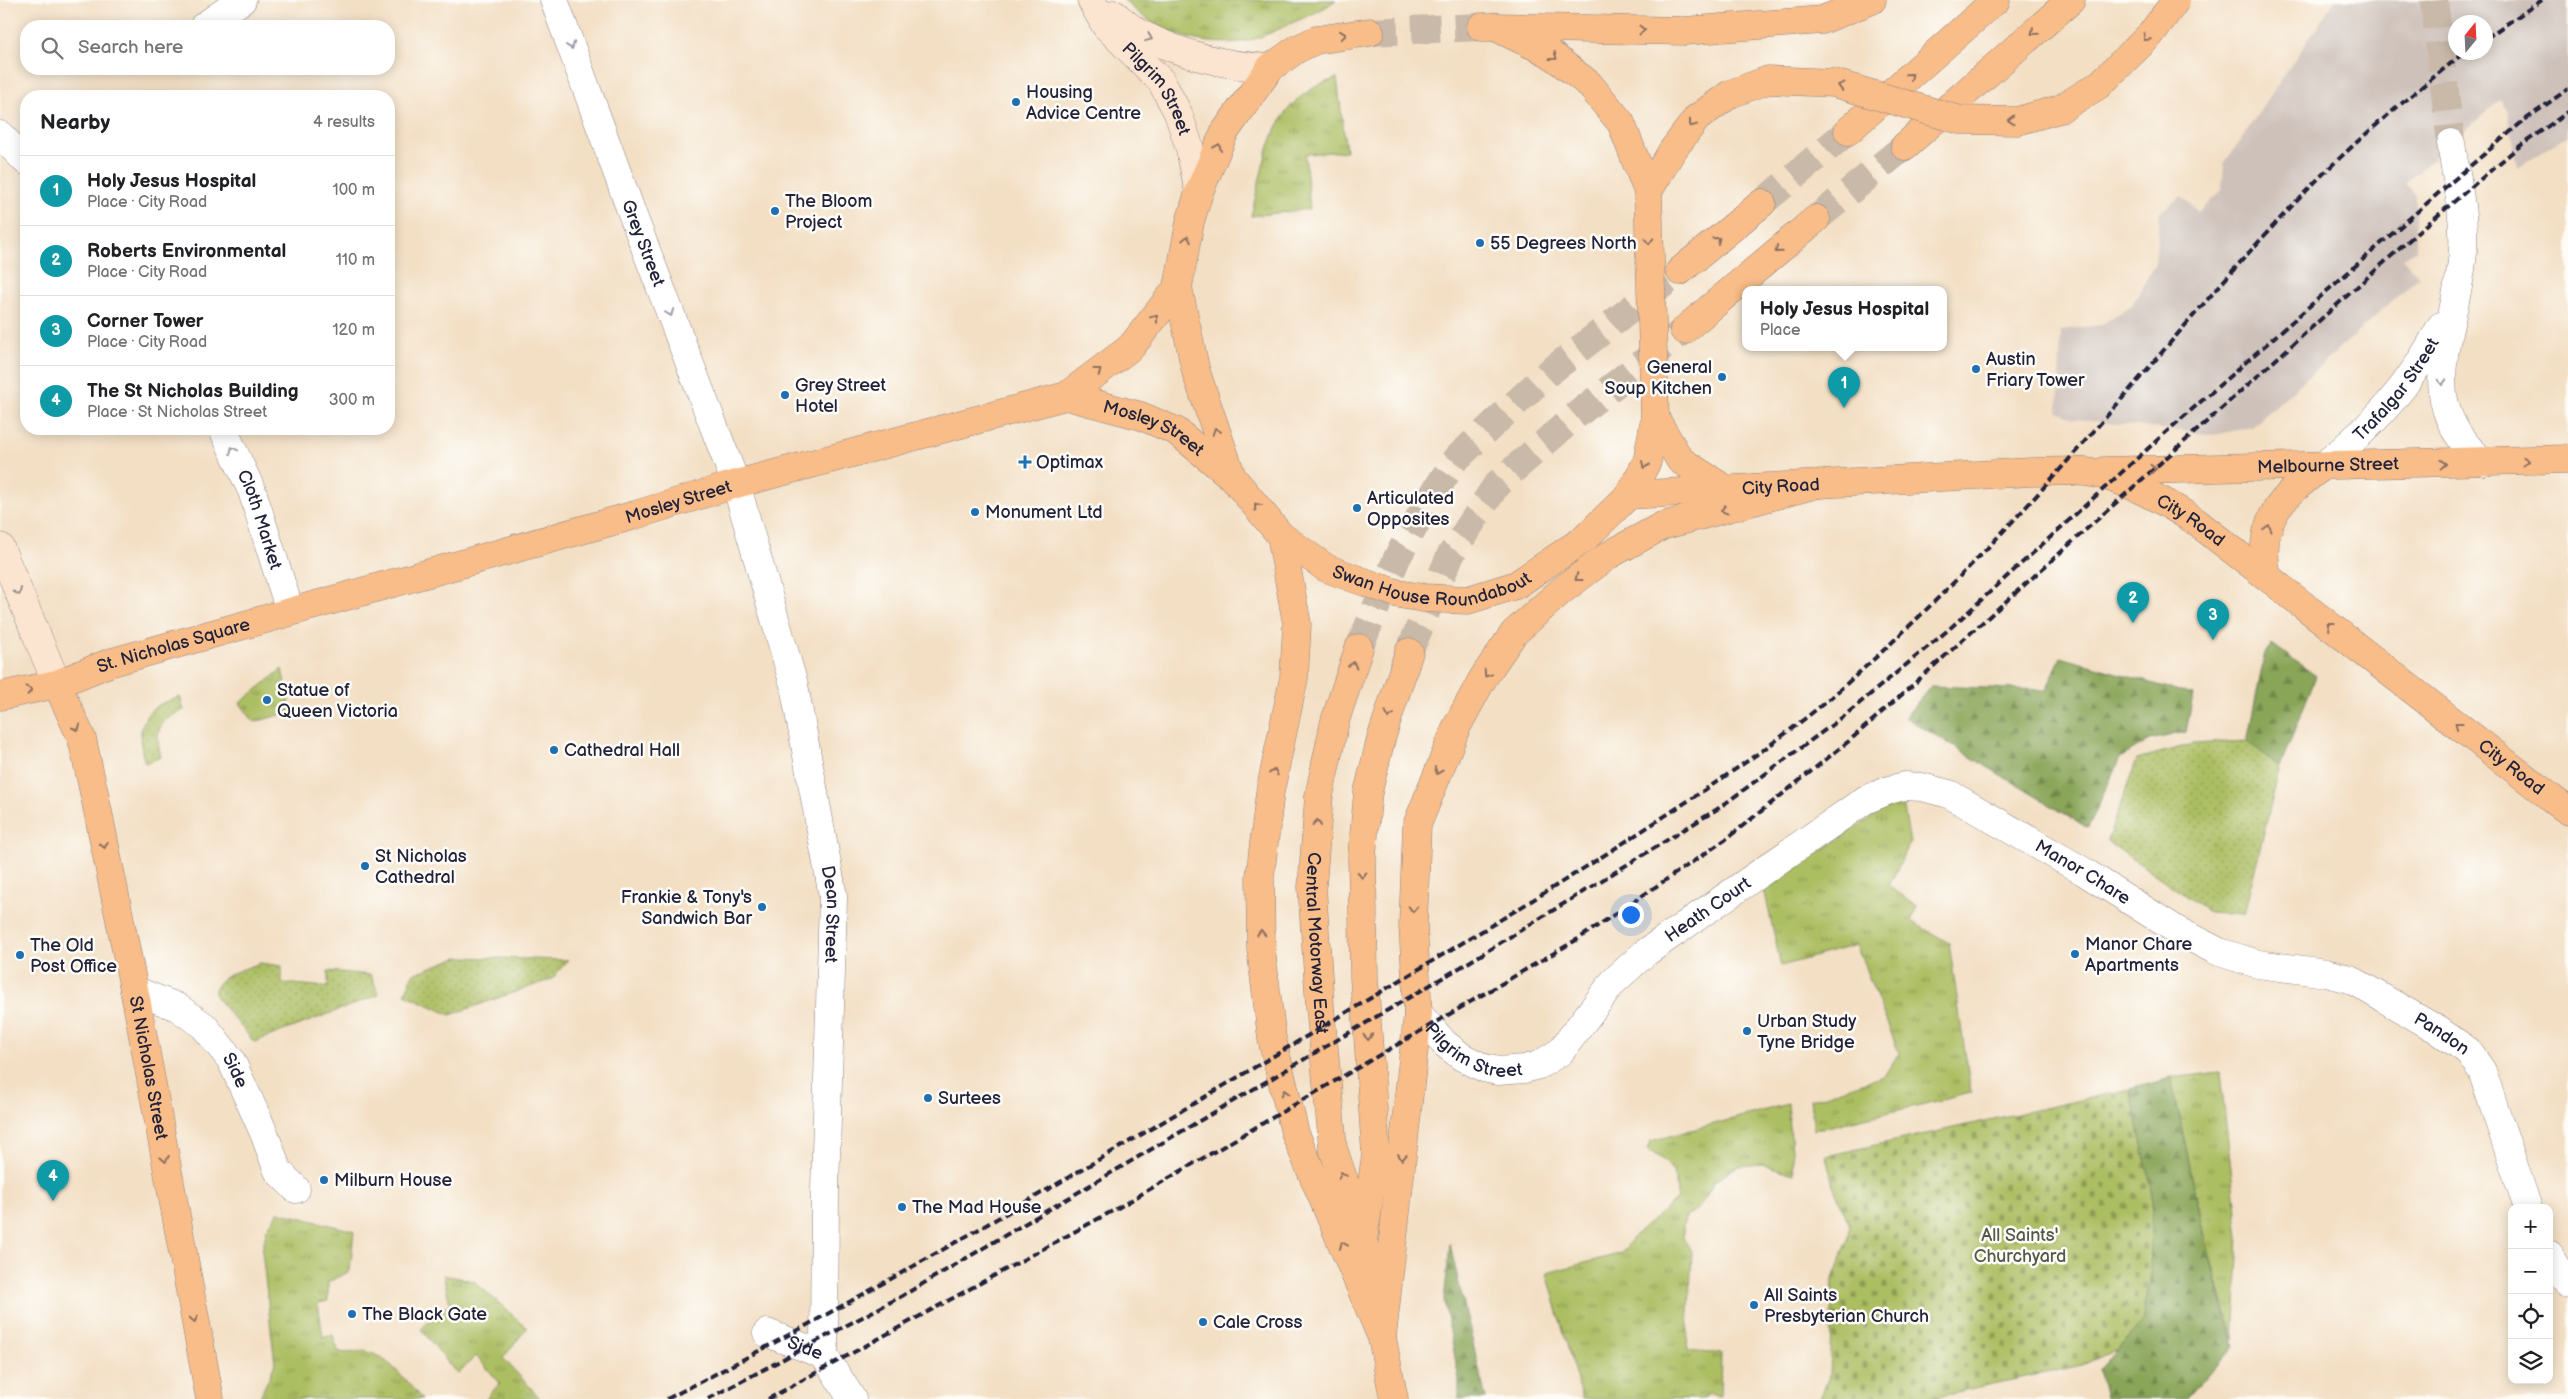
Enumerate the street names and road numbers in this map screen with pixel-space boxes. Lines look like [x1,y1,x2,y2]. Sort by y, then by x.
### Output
street label: Pilgrim Street [1118,38,1195,138]
street label: Grey Street [617,197,670,290]
street label: Trafalgar Street [2349,334,2443,445]
street label: Mosley Street [1101,396,1209,461]
street label: Melbourne Street [2257,453,2400,478]
street label: Cloth Market [233,466,287,572]
street label: City Road [1741,474,1820,499]
street label: Mosley Street [623,475,734,528]
street label: City Road [2153,490,2229,551]
street label: Swan House Roundabout [1328,557,1534,583]
street label: St. Nicholas Square [93,613,253,677]
street label: City Road [2474,735,2549,799]
street label: Manor Chare [2032,835,2135,909]
street label: Central Motorway East [1301,851,1333,1035]
street label: Dean Street [817,864,844,964]
street label: Heath Court [1661,872,1755,946]
street label: St Nicholas Street [125,994,172,1142]
street label: Pandon [2410,1008,2473,1059]
street label: Pilgrim Street [1421,1018,1523,1082]
street label: Side [219,1048,253,1091]
street label: Side [785,1331,826,1364]

